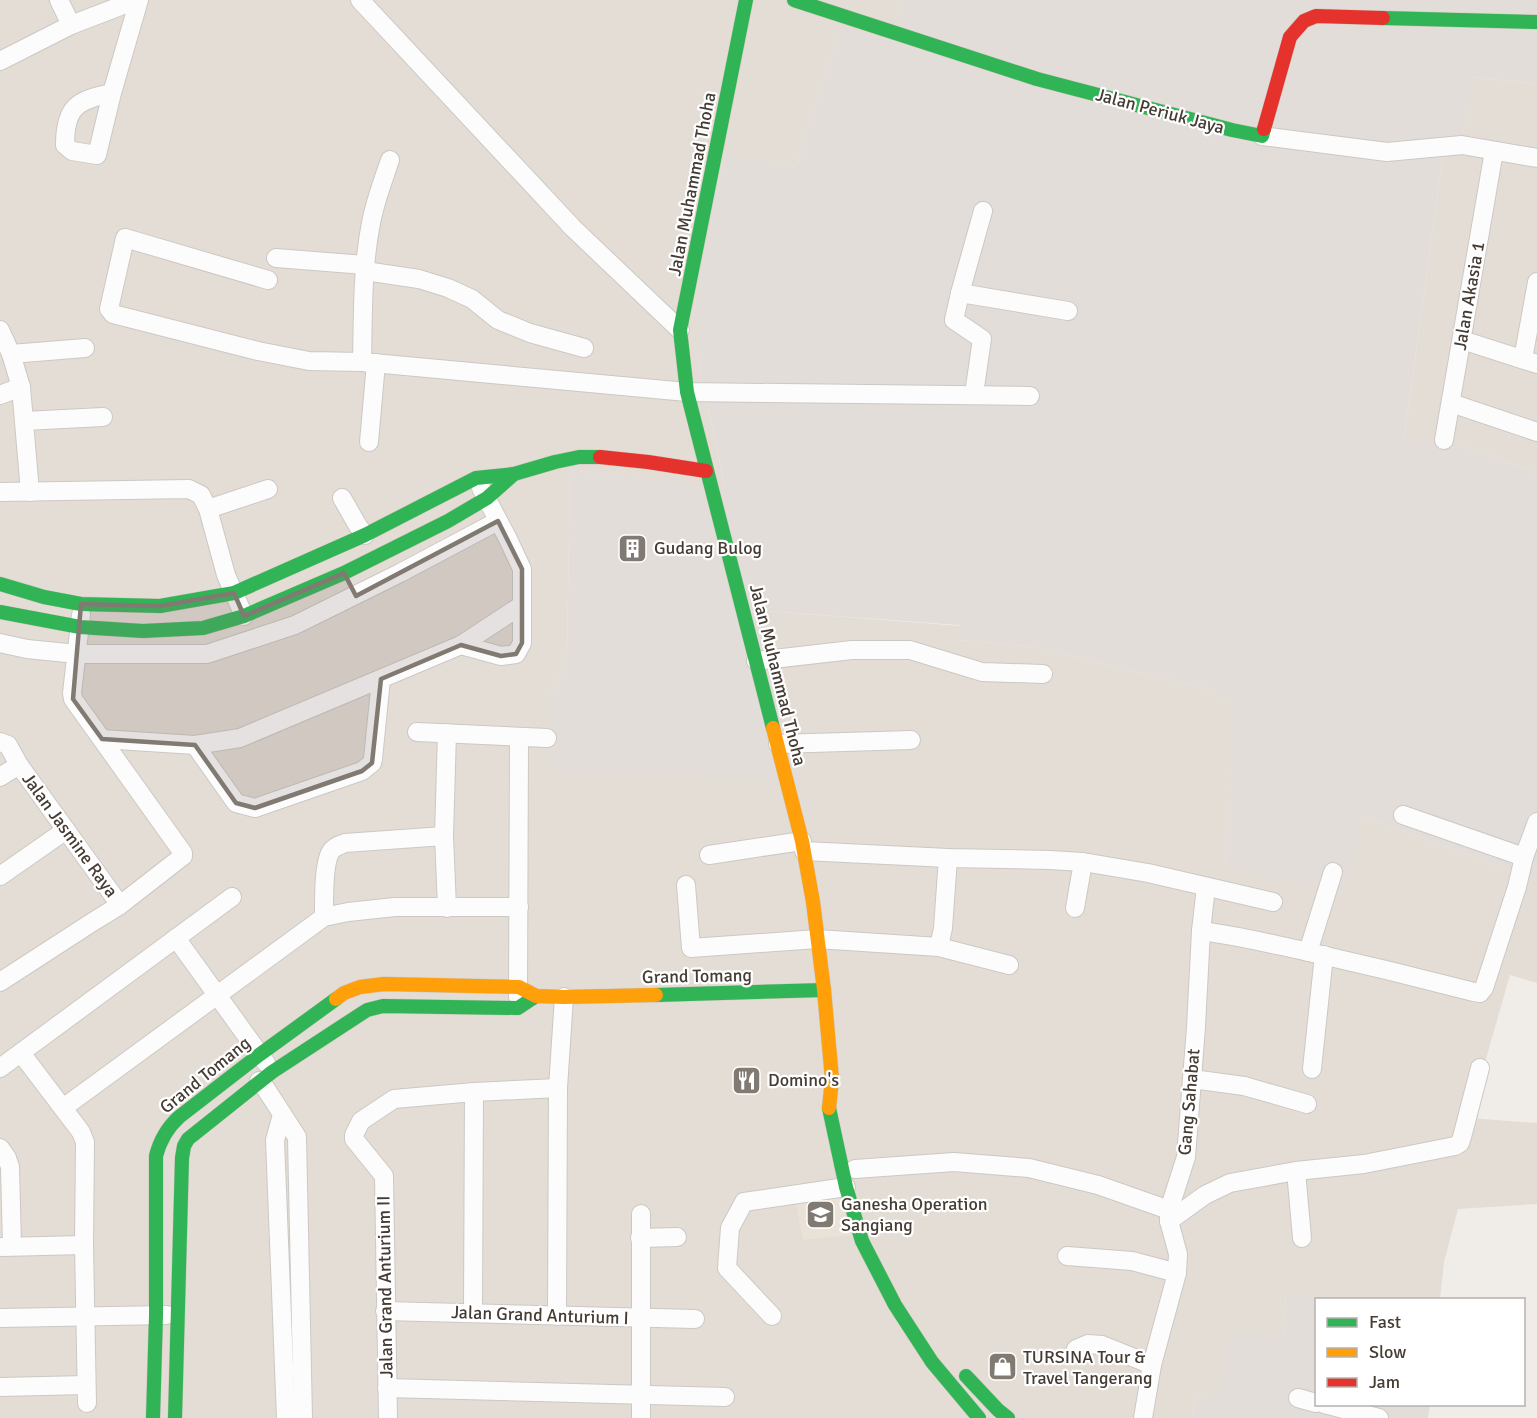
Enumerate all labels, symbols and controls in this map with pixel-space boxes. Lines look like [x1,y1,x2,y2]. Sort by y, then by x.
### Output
street label: Jalan Periuk Jaya [1093,83,1227,139]
street label: Jalan Muhammad Thoha [663,90,721,278]
street label: Jalan Akasia 1 [1449,240,1489,352]
building icon: Gudang Bulog [617,532,649,564]
place label: Gudang Bulog [654,537,762,559]
street label: Jalan Muhammad Thoha [745,582,811,768]
street label: Jalan Jasmine Raya [17,768,123,902]
street label: Grand Tomang [642,964,752,988]
street label: Grand Tomang [155,1032,255,1118]
street label: Gang Sahabat [1173,1048,1205,1156]
restaurant icon: Domino's [731,1064,763,1096]
place label: Domino's [768,1069,839,1091]
place label: Ganesha Operation Sangiang [841,1193,988,1236]
street label: Jalan Grand Anturium II [372,1195,398,1379]
school or university icon: Ganesha Operation Sangiang [804,1198,836,1230]
legend [1315,1298,1525,1406]
street label: Jalan Grand Anturium I [451,1301,629,1329]
text: Fast [1369,1311,1401,1333]
text: Slow [1369,1341,1406,1363]
place label: TURSINA Tour & Travel Tangerang [1023,1346,1152,1389]
shop icon: TURSINA Tour & Travel Tangerang [986,1351,1018,1383]
text: Jam [1369,1371,1400,1393]

